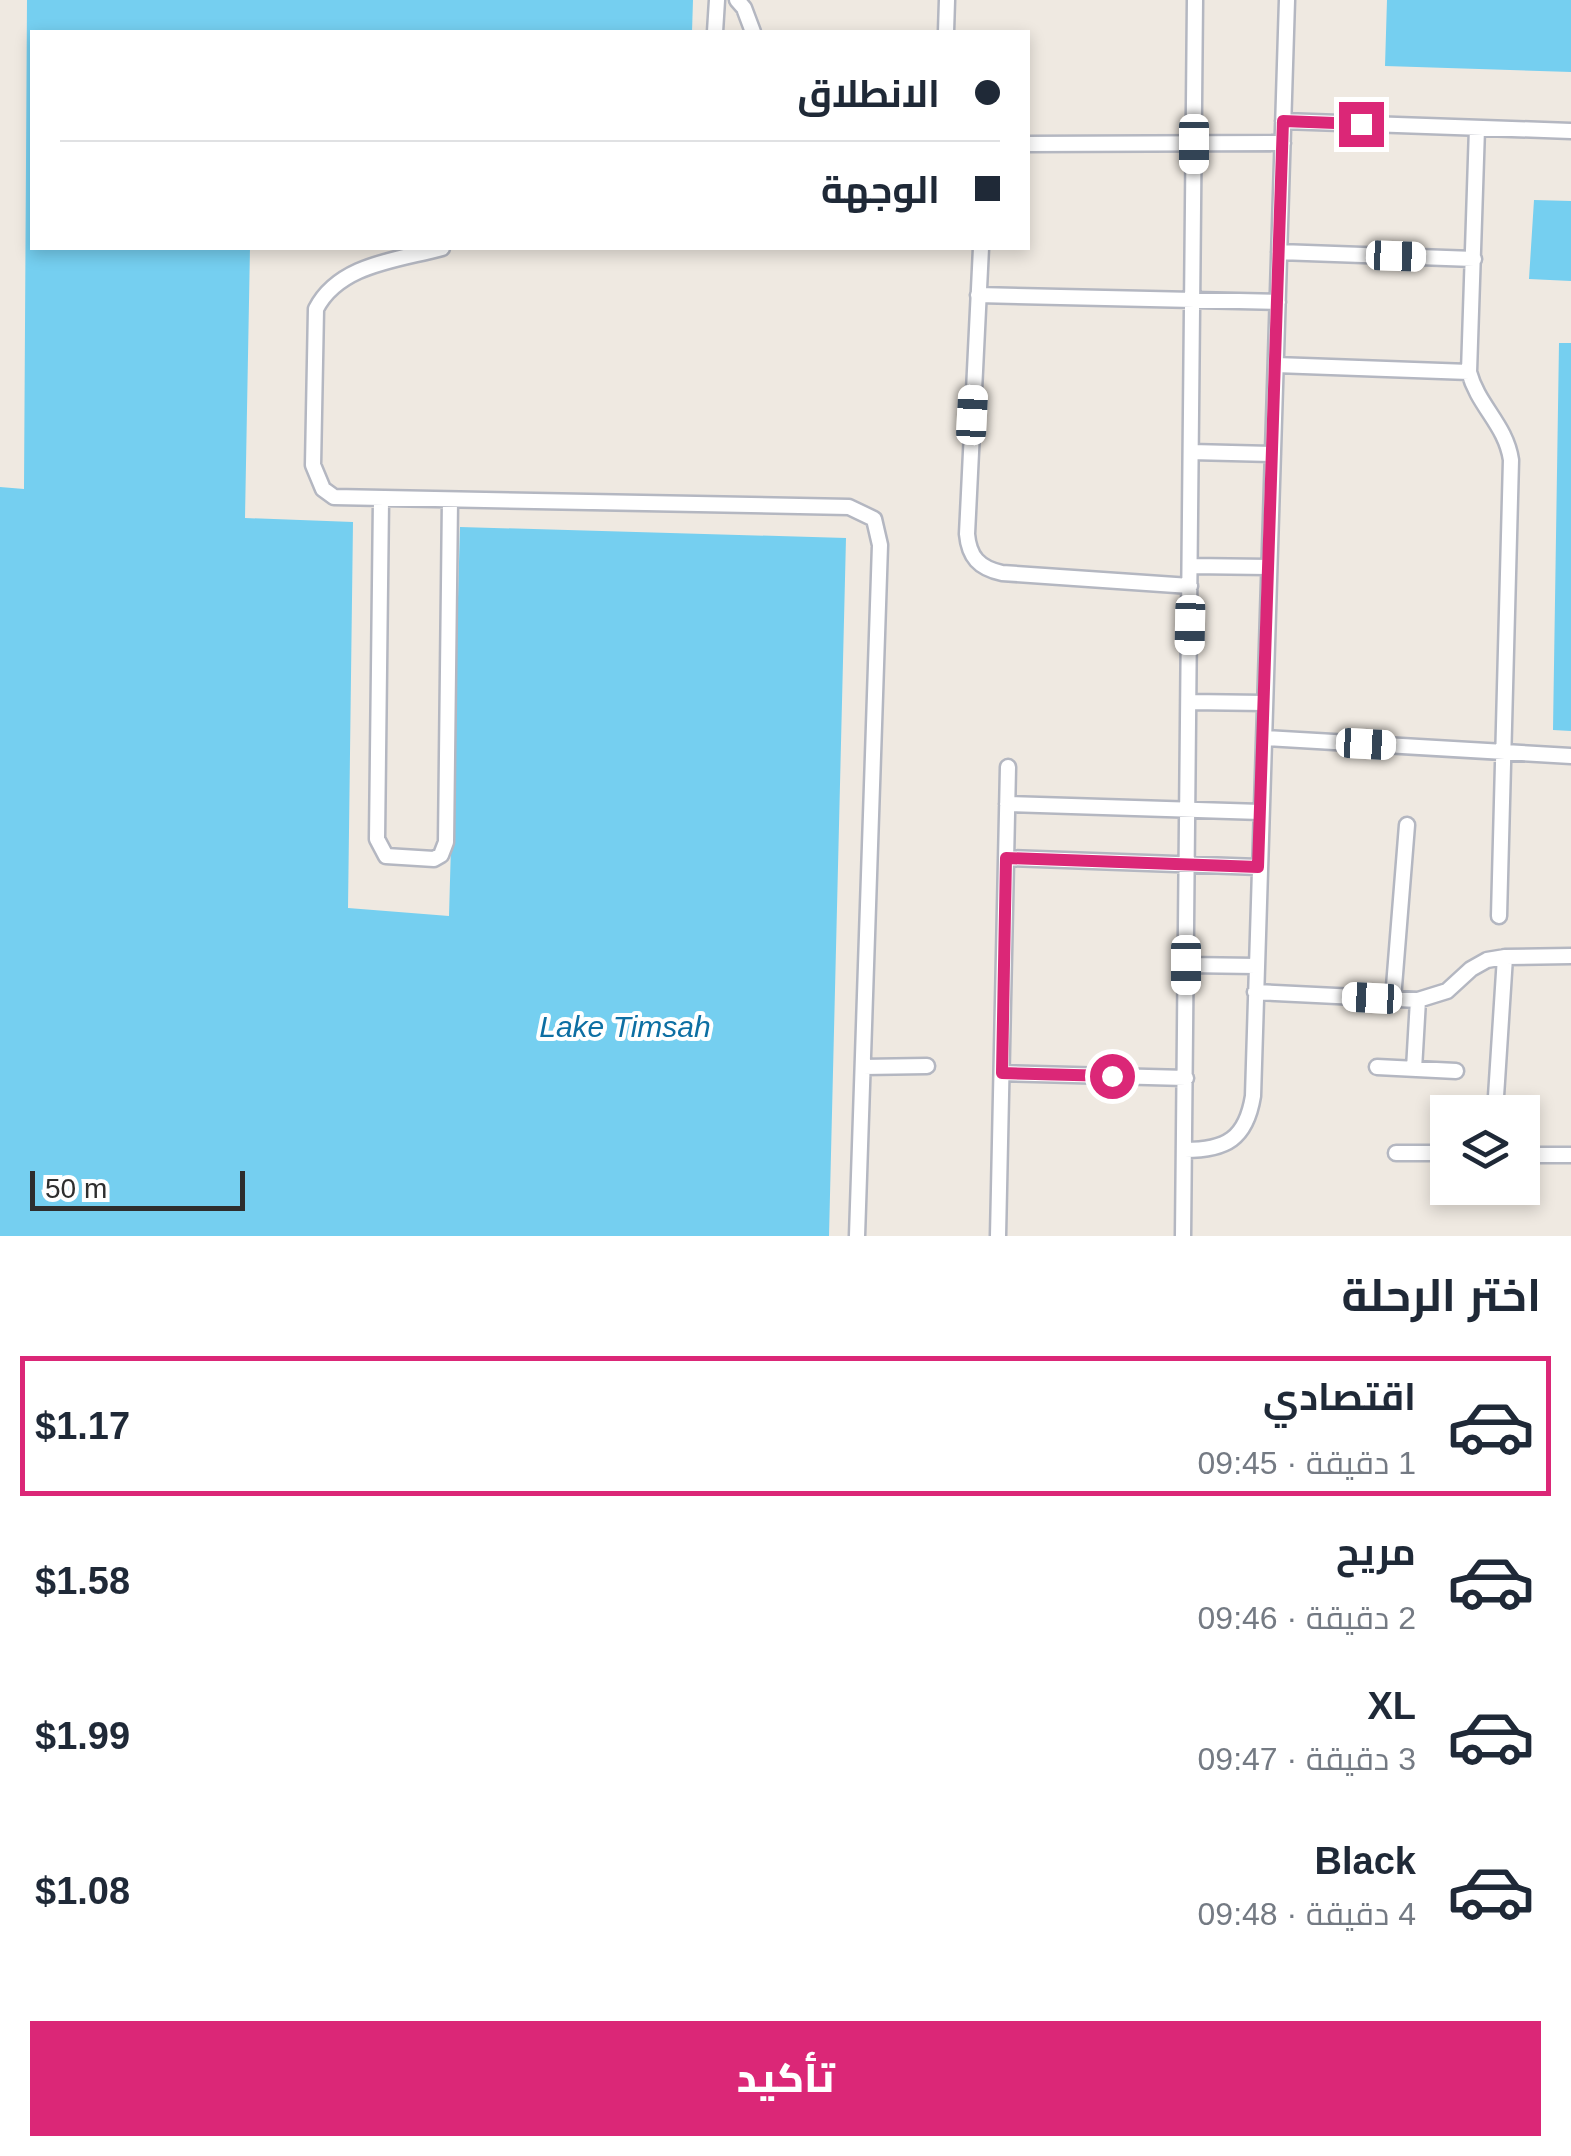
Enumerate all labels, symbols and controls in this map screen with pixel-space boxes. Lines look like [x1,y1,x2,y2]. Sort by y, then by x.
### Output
text: الانطلاق [797,73,940,115]
route end [1339,102,1384,147]
car [1179,114,1209,174]
text: الوجهة [821,169,940,211]
car [1365,240,1427,272]
car [955,384,989,446]
car [1174,595,1206,655]
car [1335,727,1397,761]
car [1171,935,1201,995]
car [1341,981,1403,1015]
water label: Lake Timsah [539,1010,711,1043]
route start [1090,1054,1135,1099]
map controls [1430,1095,1540,1205]
button: layers [1430,1095,1540,1205]
scale bar [30,1166,245,1210]
text: 50 m [45,1173,107,1204]
text: اختر الرحلة [1341,1270,1541,1321]
text: اقتصادي [1263,1376,1416,1418]
icon: car [1446,1381,1536,1471]
text: $1.17 [35,1405,130,1447]
text: 1 دقيقة · 09:45 [1198,1445,1416,1481]
text: مريح [1336,1531,1416,1573]
icon: car [1446,1536,1536,1626]
text: $1.58 [35,1560,130,1602]
text: 2 دقيقة · 09:46 [1198,1600,1416,1636]
text: XL [1367,1685,1416,1727]
icon: car [1446,1691,1536,1781]
text: $1.99 [35,1715,130,1757]
text: 3 دقيقة · 09:47 [1198,1741,1416,1777]
text: Black [1315,1840,1416,1882]
icon: car [1446,1846,1536,1936]
text: $1.08 [35,1870,130,1912]
text: 4 دقيقة · 09:48 [1198,1896,1416,1932]
button: تأكيد [30,2021,1541,2136]

